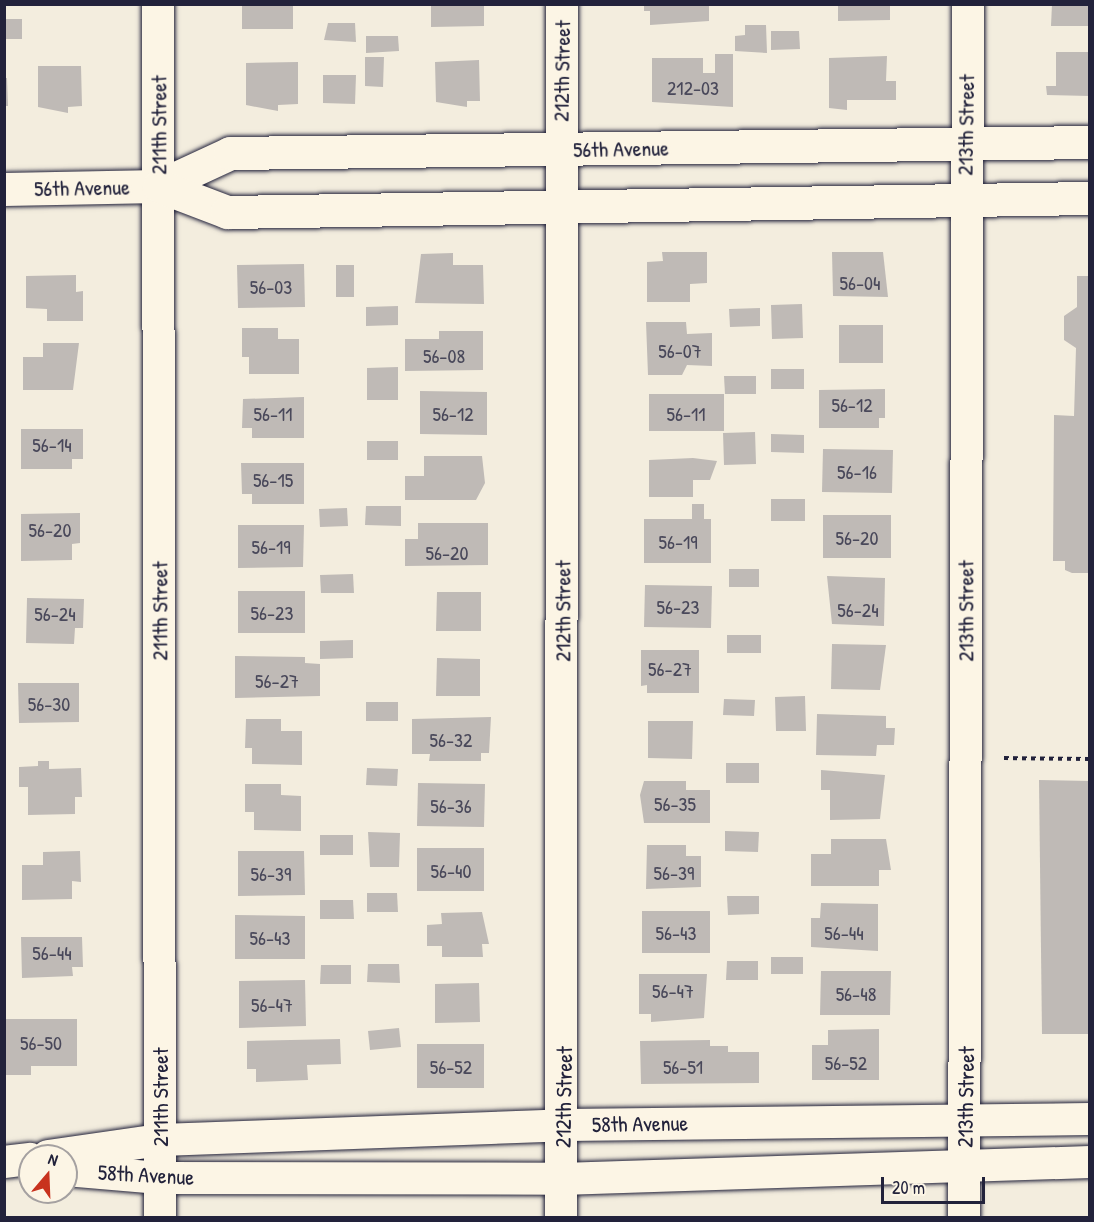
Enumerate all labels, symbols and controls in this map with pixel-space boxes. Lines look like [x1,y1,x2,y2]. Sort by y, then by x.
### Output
street label: 212th Street [548,20,576,122]
street label: 213th Street [952,74,980,176]
street label: 211th Street [146,75,172,175]
house number: 212-03 [667,75,719,99]
street label: 56th Avenue [573,135,669,163]
street label: 56th Avenue [34,174,130,202]
house number: 56-04 [840,270,880,294]
house number: 56-03 [250,274,292,298]
house number: 56-07 [658,338,702,362]
house number: 56-08 [423,343,465,367]
house number: 56-12 [831,392,873,416]
house number: 56-11 [253,401,293,425]
house number: 56-12 [432,401,474,425]
house number: 56-11 [666,401,706,425]
house number: 56-14 [32,432,72,456]
house number: 56-16 [837,459,877,483]
house number: 56-15 [253,467,293,491]
house number: 56-20 [29,517,71,541]
house number: 56-20 [836,525,878,549]
house number: 56-19 [658,529,698,553]
house number: 56-19 [251,534,291,558]
house number: 56-20 [426,540,468,564]
street label: 212th Street [550,560,576,662]
street label: 213th Street [953,560,979,662]
street label: 211th Street [147,561,173,661]
house number: 56-23 [657,594,699,618]
house number: 56-24 [837,597,879,621]
house number: 56-23 [251,600,293,624]
house number: 56-24 [34,601,76,625]
house number: 56-27 [648,656,692,680]
house number: 56-27 [255,668,299,692]
house number: 56-30 [28,691,70,715]
house number: 56-32 [430,727,472,751]
house number: 56-35 [654,791,696,815]
house number: 56-36 [430,793,472,817]
house number: 56-40 [431,858,471,882]
house number: 56-39 [654,860,694,884]
house number: 56-39 [251,861,291,885]
house number: 56-43 [656,920,696,944]
house number: 56-44 [824,920,864,944]
house number: 56-43 [250,925,290,949]
house number: 56-44 [32,940,72,964]
house number: 56-47 [652,978,694,1002]
house number: 56-48 [836,981,876,1005]
house number: 56-47 [251,992,293,1016]
house number: 56-50 [20,1030,62,1054]
street label: 212th Street [550,1046,578,1148]
street label: 213th Street [952,1046,980,1148]
street label: 211th Street [148,1047,174,1147]
house number: 56-52 [825,1050,867,1074]
house number: 56-52 [430,1054,472,1078]
house number: 56-51 [663,1054,703,1078]
street label: 58th Avenue [592,1110,688,1138]
north arrow [18,1144,78,1204]
text: N [46,1147,61,1171]
street label: 58th Avenue [97,1159,195,1191]
scale bar [884,1165,988,1203]
text: 20 m [892,1175,925,1200]

